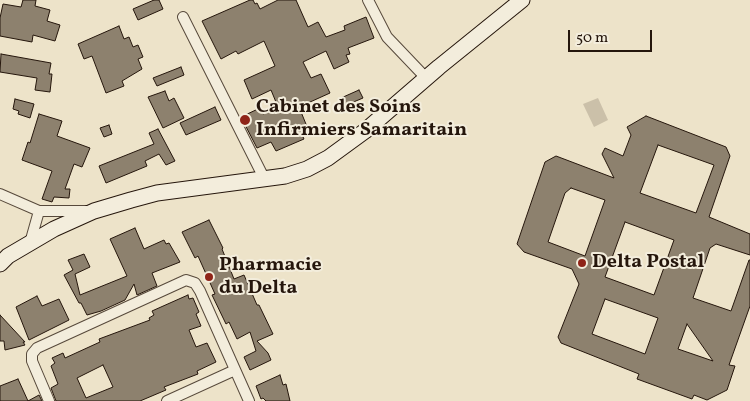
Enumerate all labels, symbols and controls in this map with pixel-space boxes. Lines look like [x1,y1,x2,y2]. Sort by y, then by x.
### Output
scale bar [570,20,654,52]
text: 50 m [576,28,608,49]
place label: Cabinet des Soins Infirmiers Samaritain [256,96,467,143]
marker: Cabinet des Soins Infirmiers Samaritain [238,113,252,127]
place label: Delta Postal [592,251,704,275]
place label: Pharmacie du Delta [219,254,322,301]
marker: Delta Postal [576,257,588,269]
marker: Pharmacie du Delta [203,271,215,283]

